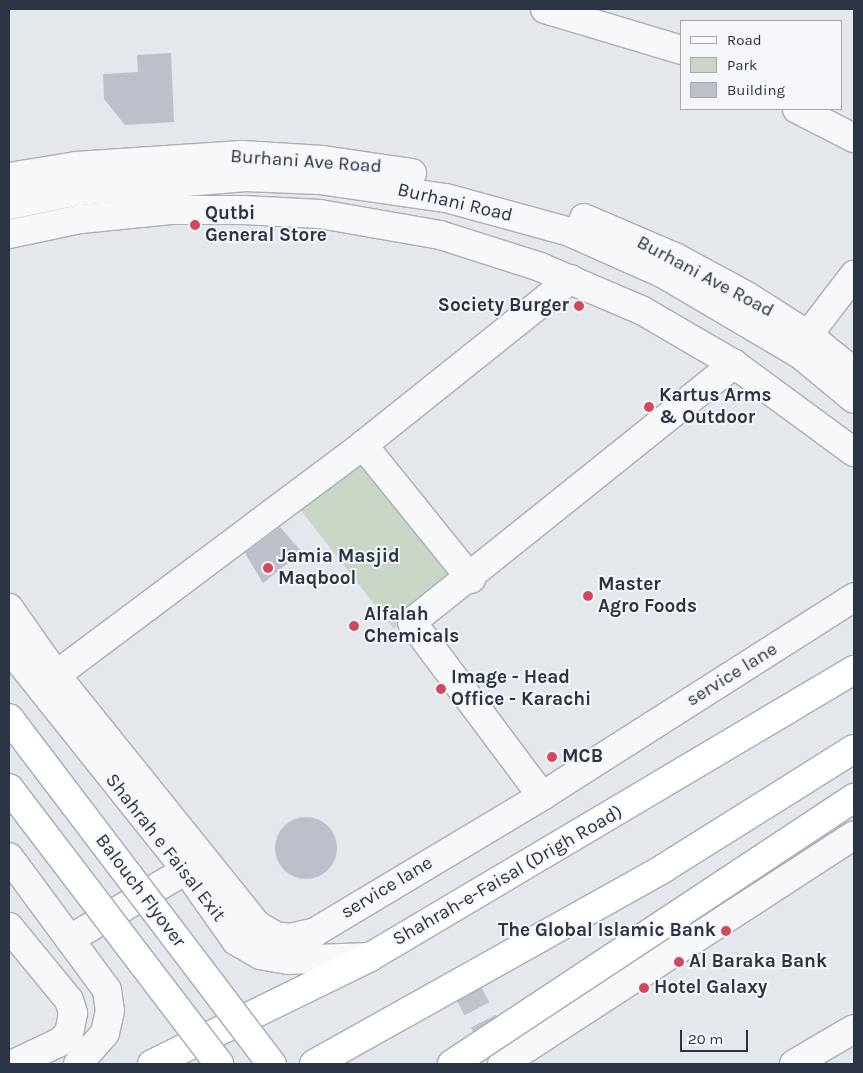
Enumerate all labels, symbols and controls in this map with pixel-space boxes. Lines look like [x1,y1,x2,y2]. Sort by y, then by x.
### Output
legend [680,20,843,110]
text: Road [727,31,762,49]
text: Park [727,56,757,74]
text: Building [727,81,785,99]
street label: Burhani Ave Road [229,145,383,179]
street label: Burhani Road [395,179,515,227]
place label: Qutbi General Store [205,203,327,247]
marker: Qutbi General Store [189,219,201,231]
street label: Burhani Ave Road [633,231,777,323]
place label: Society Burger [438,295,569,317]
marker: Society Burger [573,300,585,312]
place label: Kartus Arms & Outdoor [659,385,772,429]
marker: Kartus Arms & Outdoor [643,401,655,413]
place label: Jamia Masjid Maqbool [278,546,400,590]
marker: Jamia Masjid Maqbool [262,562,274,574]
place label: Master Agro Foods [598,574,697,618]
marker: Master Agro Foods [582,590,594,602]
place label: Alfalah Chemicals [364,604,459,648]
marker: Alfalah Chemicals [348,620,360,632]
street label: service lane [682,638,782,712]
place label: Image - Head Office - Karachi [451,667,591,711]
marker: Image - Head Office - Karachi [435,683,447,695]
place label: MCB [562,746,603,768]
marker: MCB [546,751,558,763]
street label: Shahrah e Faisal Exit [100,769,230,927]
street label: Shahrah-e-Faisal (Drigh Road) [389,801,627,951]
street label: Balouch Flyover [90,830,190,952]
street label: service lane [337,852,437,924]
place label: The Global Islamic Bank [498,920,716,942]
marker: The Global Islamic Bank [720,925,732,937]
place label: Al Baraka Bank [689,951,827,973]
marker: Al Baraka Bank [673,956,685,968]
place label: Hotel Galaxy [654,977,767,999]
marker: Hotel Galaxy [638,982,650,994]
scale bar [683,1020,750,1052]
text: 20 m [688,1030,723,1048]

